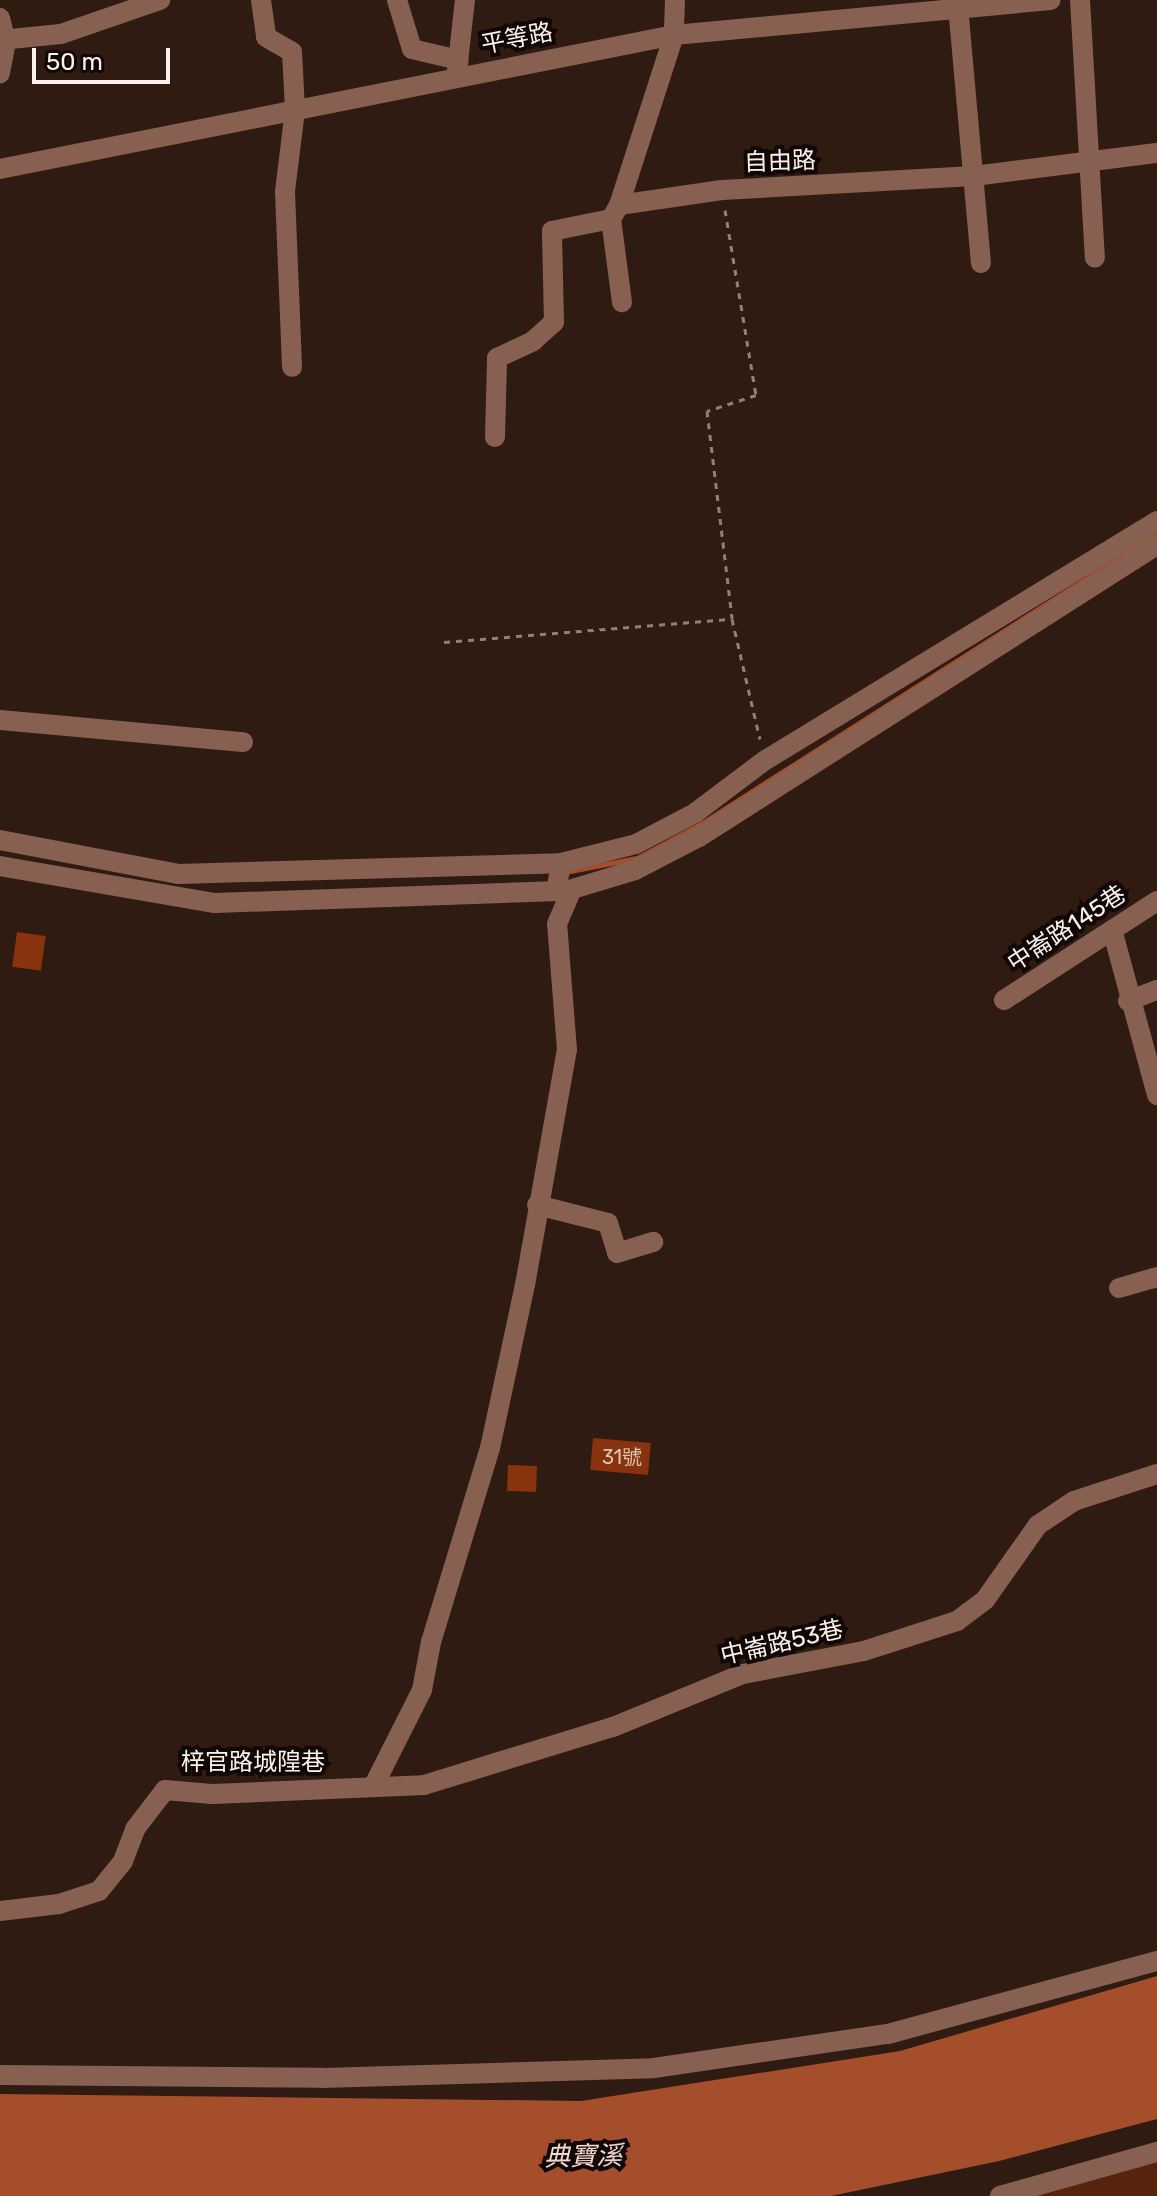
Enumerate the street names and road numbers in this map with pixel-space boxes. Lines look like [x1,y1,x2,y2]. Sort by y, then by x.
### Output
street label: 平等路 [479,18,555,60]
street label: 自由路 [744,146,816,178]
street label: 中崙路145巷 [1002,880,1132,978]
street label: 中崙路53巷 [718,1615,846,1671]
street label: 梓官路城隍巷 [181,1749,325,1777]

